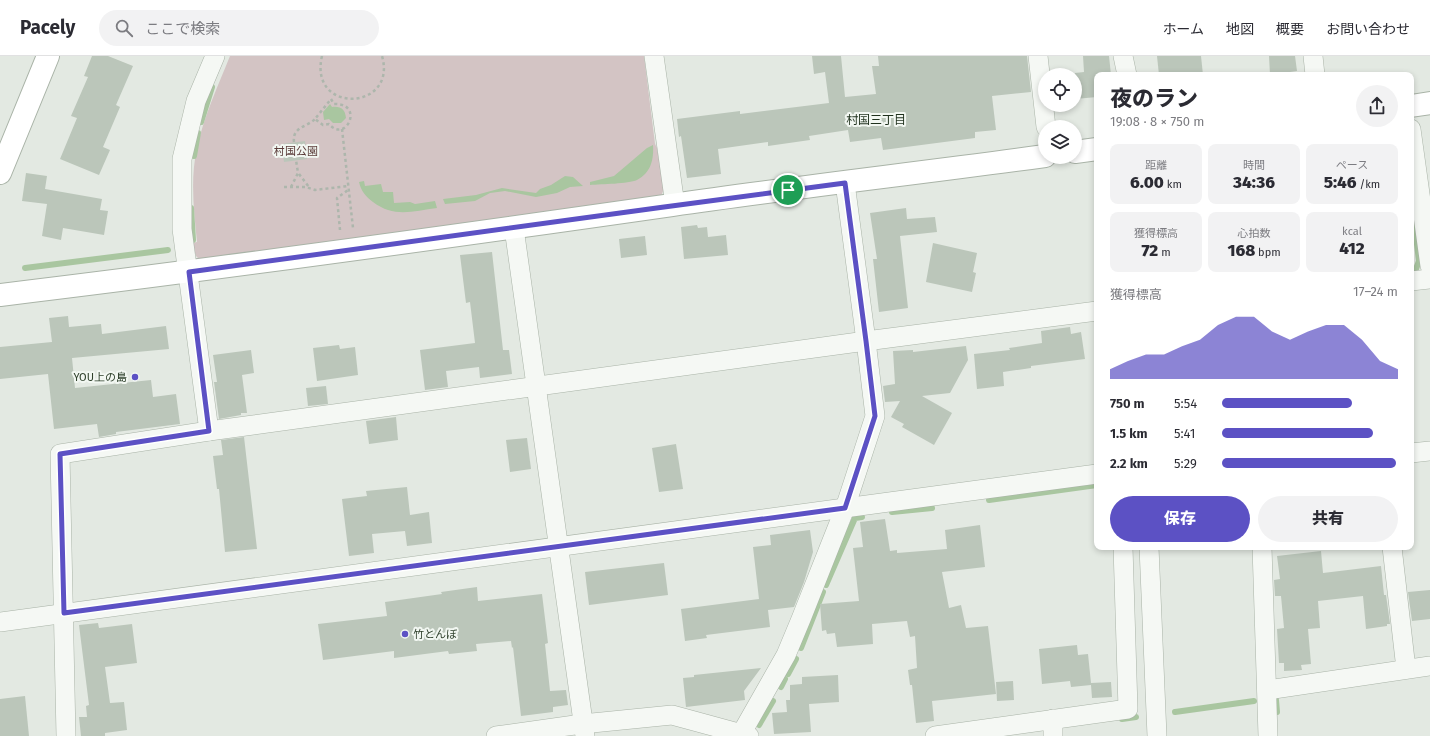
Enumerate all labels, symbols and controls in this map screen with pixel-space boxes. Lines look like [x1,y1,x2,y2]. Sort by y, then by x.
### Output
search box [99,10,379,46]
text: Pacely [20,16,75,39]
icon: search [113,17,135,39]
text: ここで検索 [145,20,220,38]
text: ホーム [1162,21,1204,38]
text: 地図 [1226,21,1254,38]
text: 概要 [1276,21,1304,38]
text: お問い合わせ [1326,21,1410,38]
map controls [1038,68,1082,164]
button: locate [1038,68,1082,112]
text: 夜のラン [1110,85,1198,112]
button: share [1356,85,1398,127]
district label: 村国三丁目 [846,113,906,127]
text: 19:08 · 8 × 750 m [1110,114,1204,129]
button: layers [1038,120,1082,164]
park label: 村国公園 [274,145,318,158]
text: 距離 [1145,159,1167,172]
text: 時間 [1243,159,1265,172]
text: ペース [1336,159,1368,172]
text: 6.00 [1130,172,1164,193]
text: 34:36 [1233,172,1275,193]
text: 5:46 [1324,172,1357,193]
pin [771,173,805,207]
text: km [1164,178,1182,191]
text: /km [1357,178,1380,191]
icon: arrive [777,179,799,201]
text: kcal [1342,225,1362,238]
text: 獲得標高 [1134,227,1178,240]
text: 心拍数 [1238,227,1271,240]
text: 412 [1339,238,1365,259]
text: 72 [1141,240,1158,261]
text: 168 [1227,240,1255,261]
text: m [1158,246,1171,259]
text: bpm [1255,246,1281,259]
text: 17–24 m [1353,284,1398,299]
text: 獲得標高 [1110,287,1162,302]
place label: YOU上の島 [73,371,127,384]
marker: YOU上の島 [130,372,140,382]
text: 750 m [1110,396,1145,411]
text: 5:54 [1174,396,1197,411]
text: 1.5 km [1110,426,1148,441]
text: 5:41 [1174,426,1195,441]
text: 2.2 km [1110,456,1148,471]
text: 5:29 [1174,456,1197,471]
button: 保存 [1110,496,1250,542]
button: 共有 [1258,496,1398,542]
place label: 竹とんぼ [413,628,457,641]
marker: 竹とんぼ [400,629,410,639]

